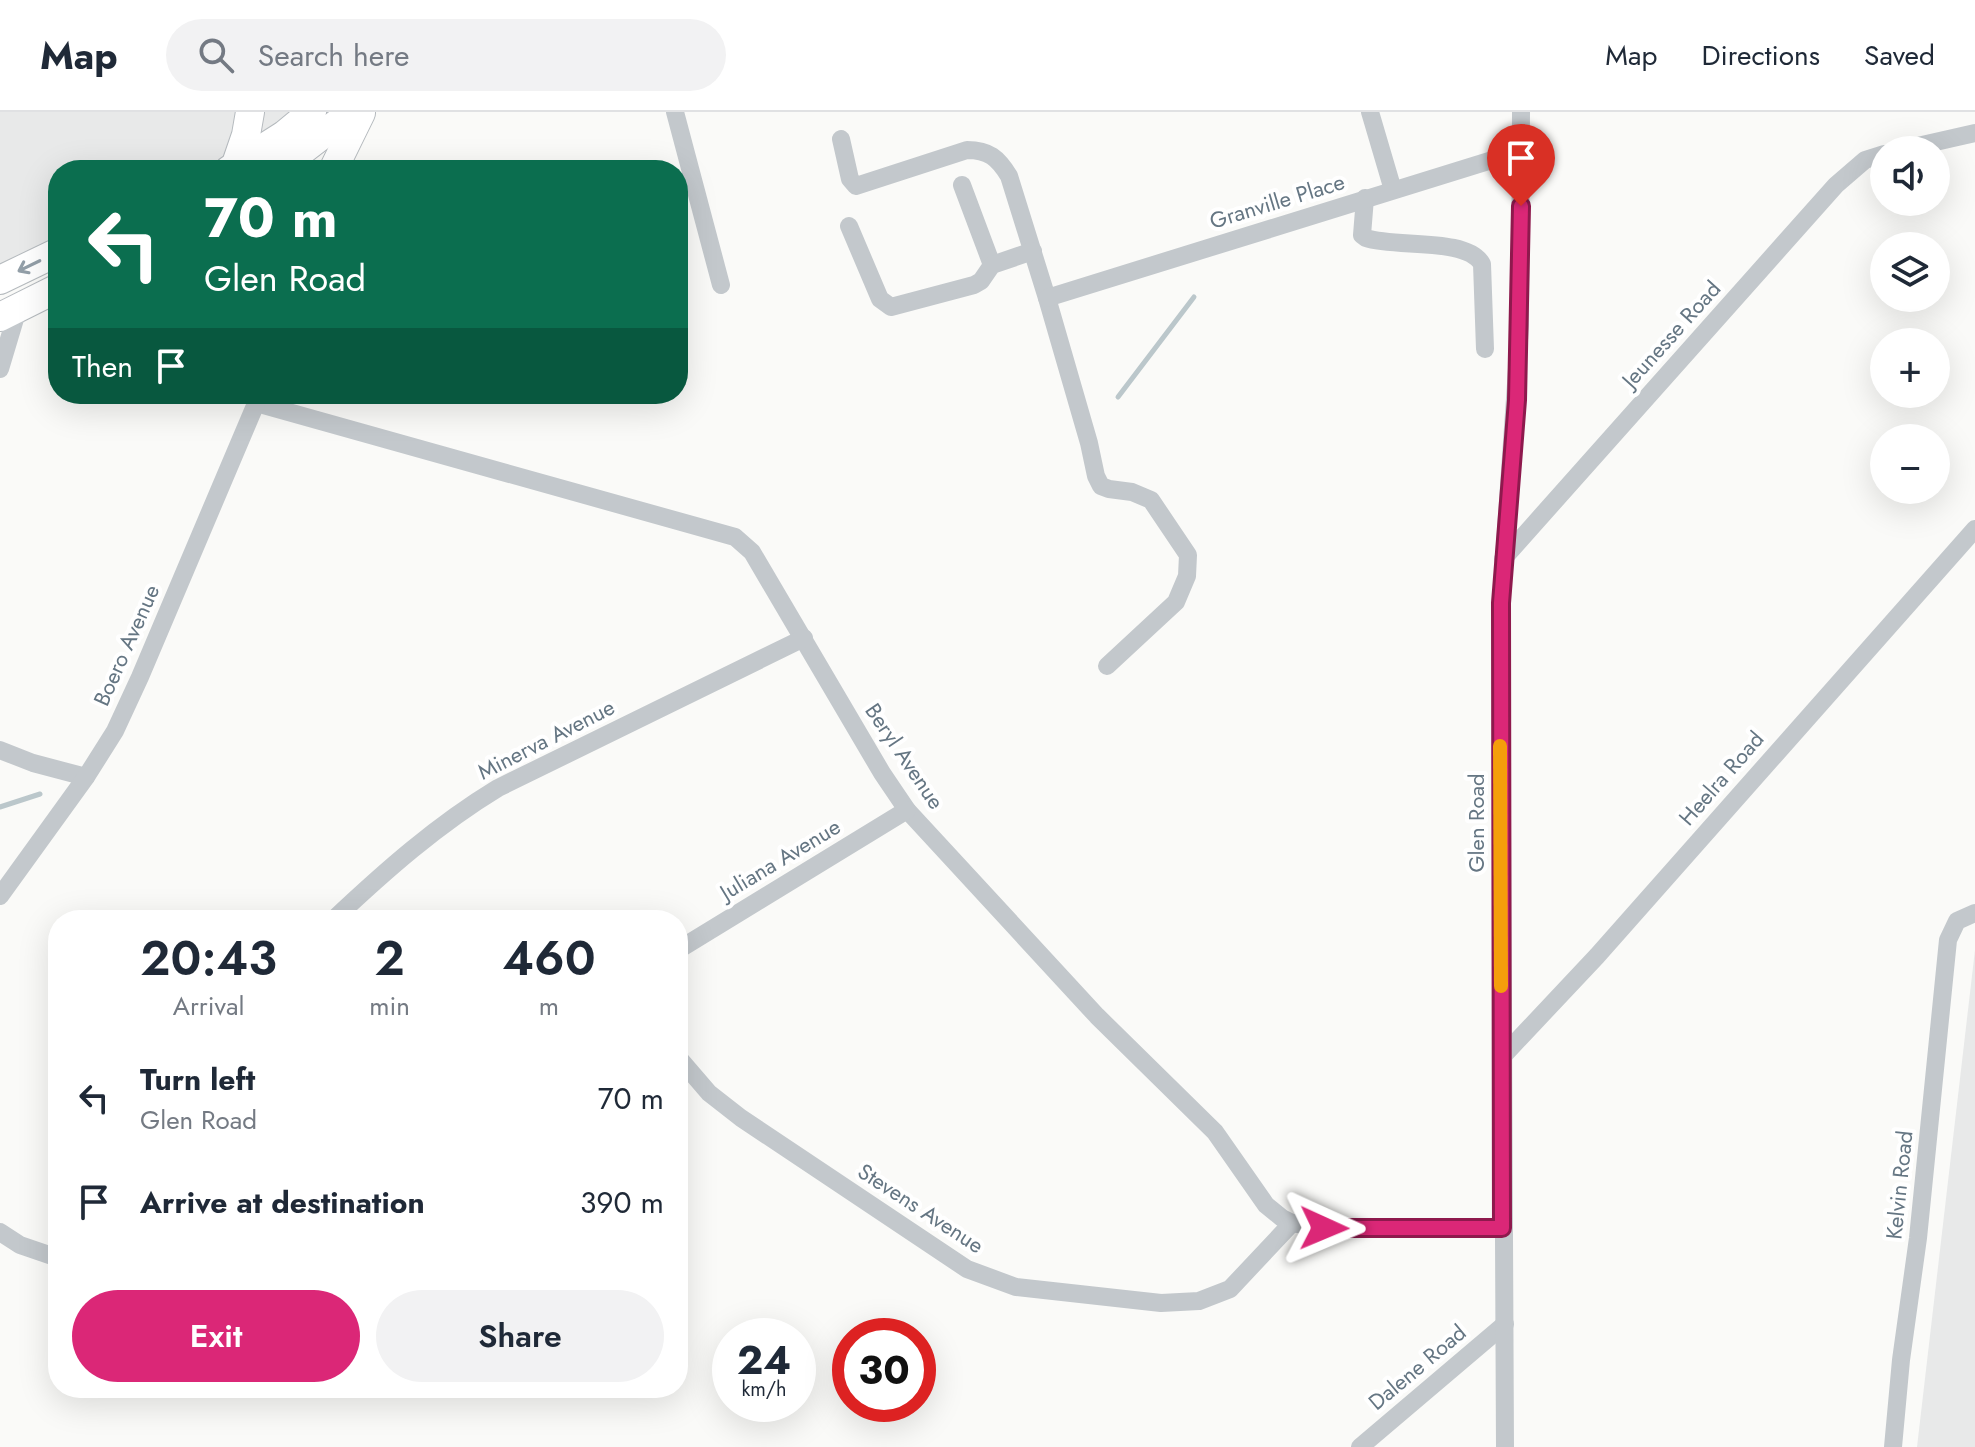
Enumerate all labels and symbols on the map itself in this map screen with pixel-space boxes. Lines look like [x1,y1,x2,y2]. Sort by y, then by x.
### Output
pin [1487,124,1555,206]
street label: Granville Place [1206,165,1348,237]
one-way arrow [17,259,41,274]
street label: Jeunesse Road [1612,273,1728,397]
street label: Boero Avenue [85,579,167,711]
street label: Minerva Avenue [472,691,620,787]
street label: Beryl Avenue [858,697,952,815]
street label: Heelra Road [1671,724,1771,832]
street label: Glen Road [1460,773,1492,873]
street label: Juliana Avenue [711,810,846,909]
street label: Kelvin Road [1877,1129,1921,1241]
street label: Stevens Avenue [852,1155,990,1261]
position arrow [1282,1186,1366,1270]
street label: Dalene Road [1361,1317,1473,1417]
speed limit sign: 30 [832,1318,936,1422]

